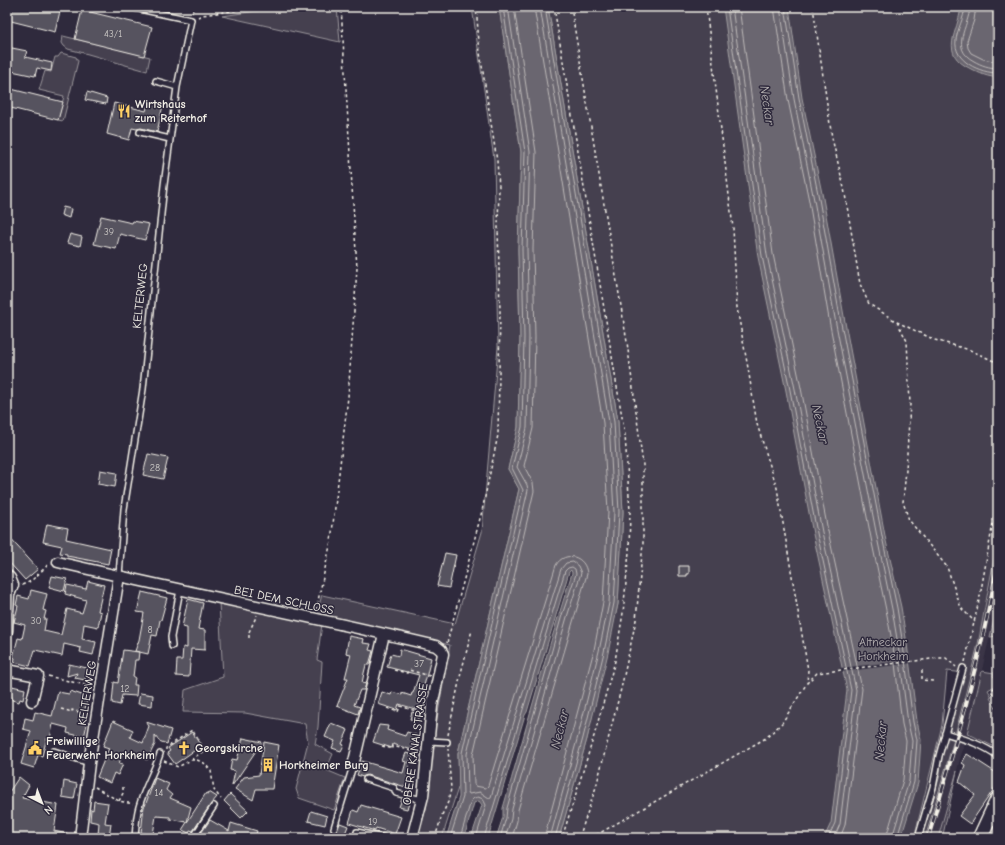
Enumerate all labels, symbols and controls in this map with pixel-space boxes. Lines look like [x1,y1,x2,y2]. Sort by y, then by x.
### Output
house number: 43/1 [104,28,122,40]
water label: Neckar [757,84,778,127]
place label: Wirtshaus zum Reiterhof [135,97,208,125]
restaurant icon: Wirtshaus zum Reiterhof [116,103,132,119]
house number: 39 [104,226,114,238]
street label: KELTERWEG [130,262,150,329]
water label: Neckar [809,403,832,446]
house number: 28 [150,462,160,474]
street label: BEI DEM SCHLOSS [233,583,335,617]
house number: 30 [30,615,42,627]
house number: 8 [147,624,153,636]
park label: Altneckar Horkheim [858,635,908,663]
house number: 37 [414,658,424,670]
street label: KELTERWEG [75,659,99,727]
street label: OBERE KANALSTRASSE [400,682,430,806]
house number: 12 [120,683,130,695]
water label: Neckar [547,707,572,750]
water label: Neckar [871,720,890,761]
place label: Freiwillige Feuerwehr Horkheim [46,734,155,762]
public building icon: Freiwillige Feuerwehr Horkheim [27,740,43,756]
church icon: Georgskirche [176,740,192,756]
place label: Georgskirche [195,741,263,755]
building icon: Horkheimer Burg [260,757,276,773]
place label: Horkheimer Burg [279,758,369,772]
north arrow [22,783,62,823]
house number: 14 [155,787,164,799]
text: N [41,803,55,817]
house number: 19 [368,816,378,828]

